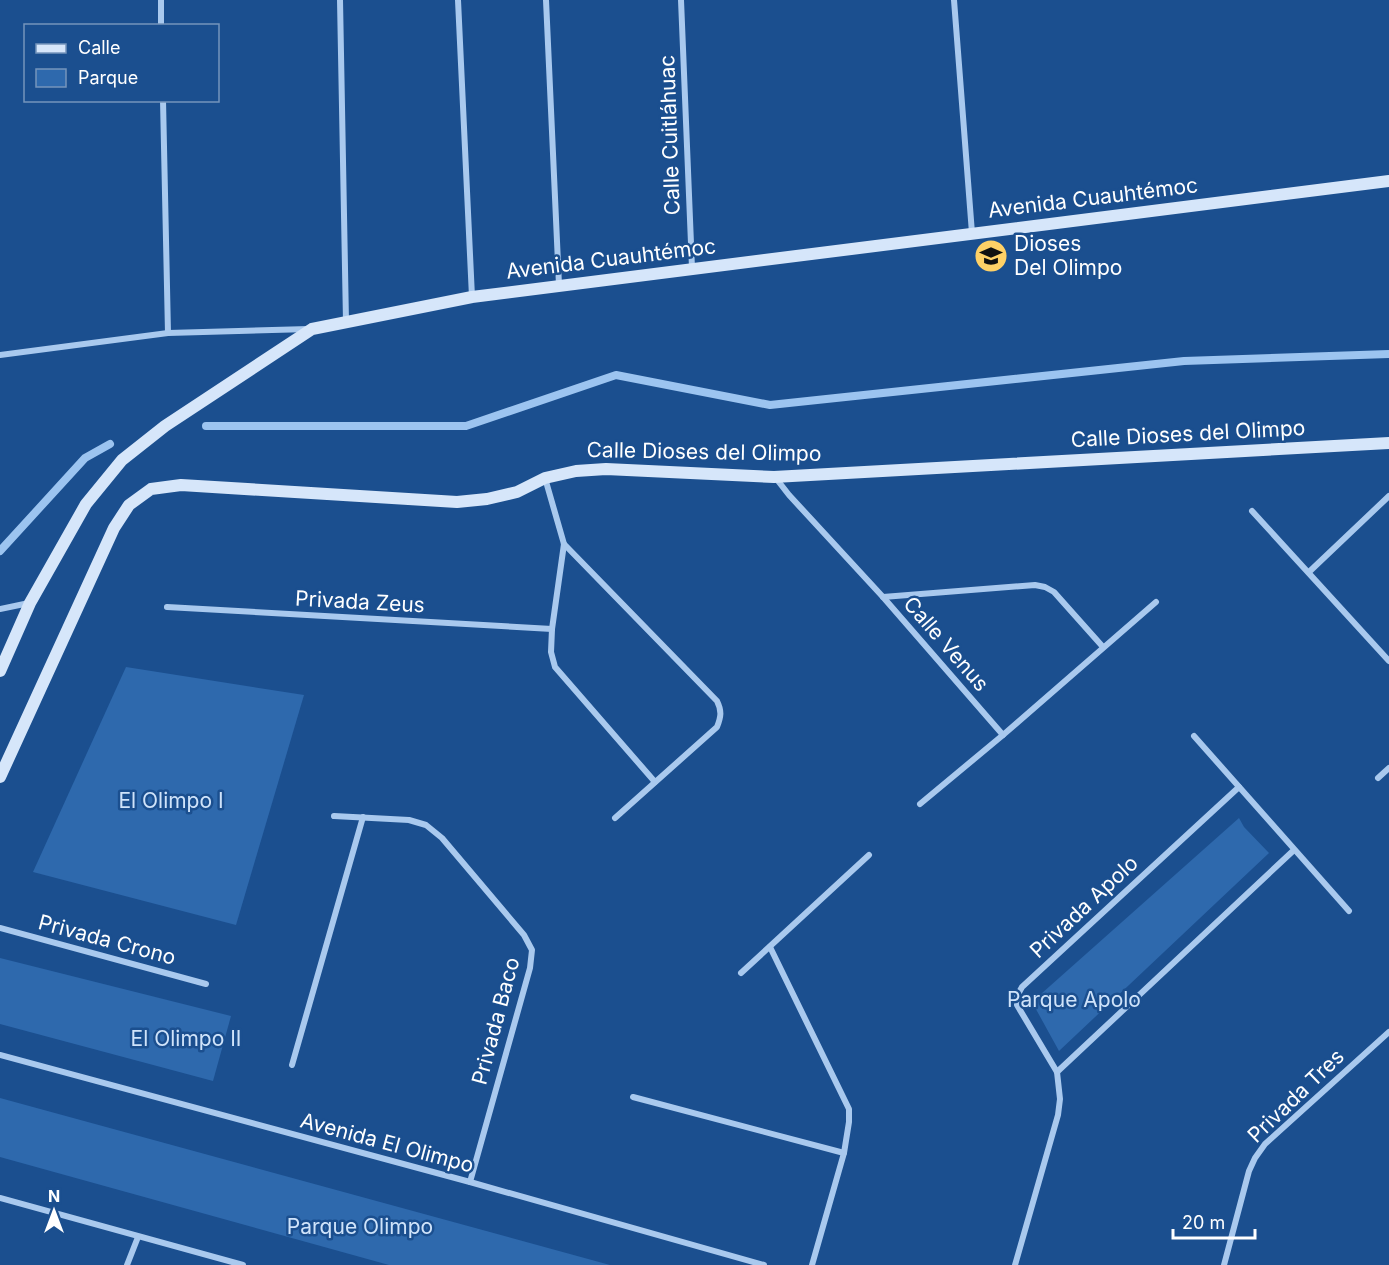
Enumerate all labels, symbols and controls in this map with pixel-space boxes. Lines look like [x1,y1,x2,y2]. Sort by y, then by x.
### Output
legend [24,24,219,102]
text: Calle [78,37,120,58]
street label: Calle Cuitláhuac [654,54,685,216]
text: Parque [78,67,138,88]
street label: Avenida Cuauhtémoc [987,172,1199,223]
place label: Dioses Del Olimpo [1014,231,1122,280]
street label: Avenida Cuauhtémoc [505,233,717,284]
school or university icon: Dioses Del Olimpo [973,238,1009,274]
street label: Calle Dioses del Olimpo [1070,415,1306,452]
street label: Calle Dioses del Olimpo [586,437,822,466]
street label: Privada Zeus [295,586,425,617]
street label: Calle Venus [899,591,994,696]
park label: El Olimpo I [118,788,224,813]
street label: Privada Apolo [1025,850,1143,963]
street label: Privada Crono [36,909,179,970]
street label: Privada Baco [467,954,525,1087]
park label: Parque Apolo [1007,987,1141,1012]
park label: El Olimpo II [131,1026,241,1051]
street label: Privada Tres [1242,1044,1349,1148]
street label: Avenida El Olimpo [298,1107,477,1178]
north arrow [24,1181,84,1241]
text: N [48,1186,60,1206]
scale bar [1173,1202,1256,1240]
text: 20 m [1182,1212,1225,1233]
park label: Parque Olimpo [287,1214,433,1239]

